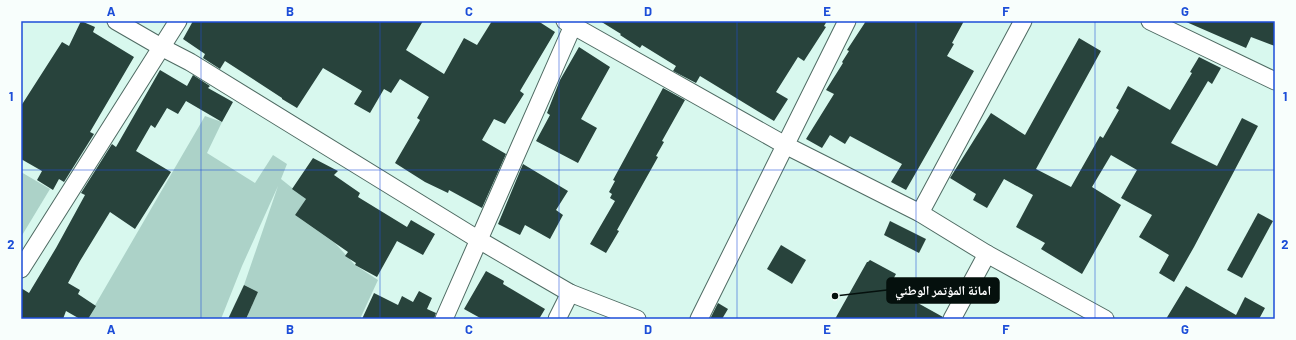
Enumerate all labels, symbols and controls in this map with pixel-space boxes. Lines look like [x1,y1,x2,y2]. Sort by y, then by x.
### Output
text: A [107,3,116,19]
text: B [286,3,294,19]
text: C [465,3,473,19]
text: D [644,3,652,19]
text: E [823,3,831,19]
text: F [1002,3,1010,19]
text: G [1181,3,1189,19]
text: 1 [9,88,13,104]
text: 1 [1283,88,1287,104]
text: 2 [7,236,15,252]
text: 2 [1281,236,1289,252]
callout: امانة المؤتمر الوطني [887,278,999,303]
text: امانة المؤتمر الوطني [895,282,991,301]
text: A [107,321,116,337]
text: B [286,321,294,337]
text: C [465,321,473,337]
text: D [644,321,652,337]
text: E [823,321,831,337]
text: F [1002,321,1010,337]
text: G [1181,321,1189,337]

